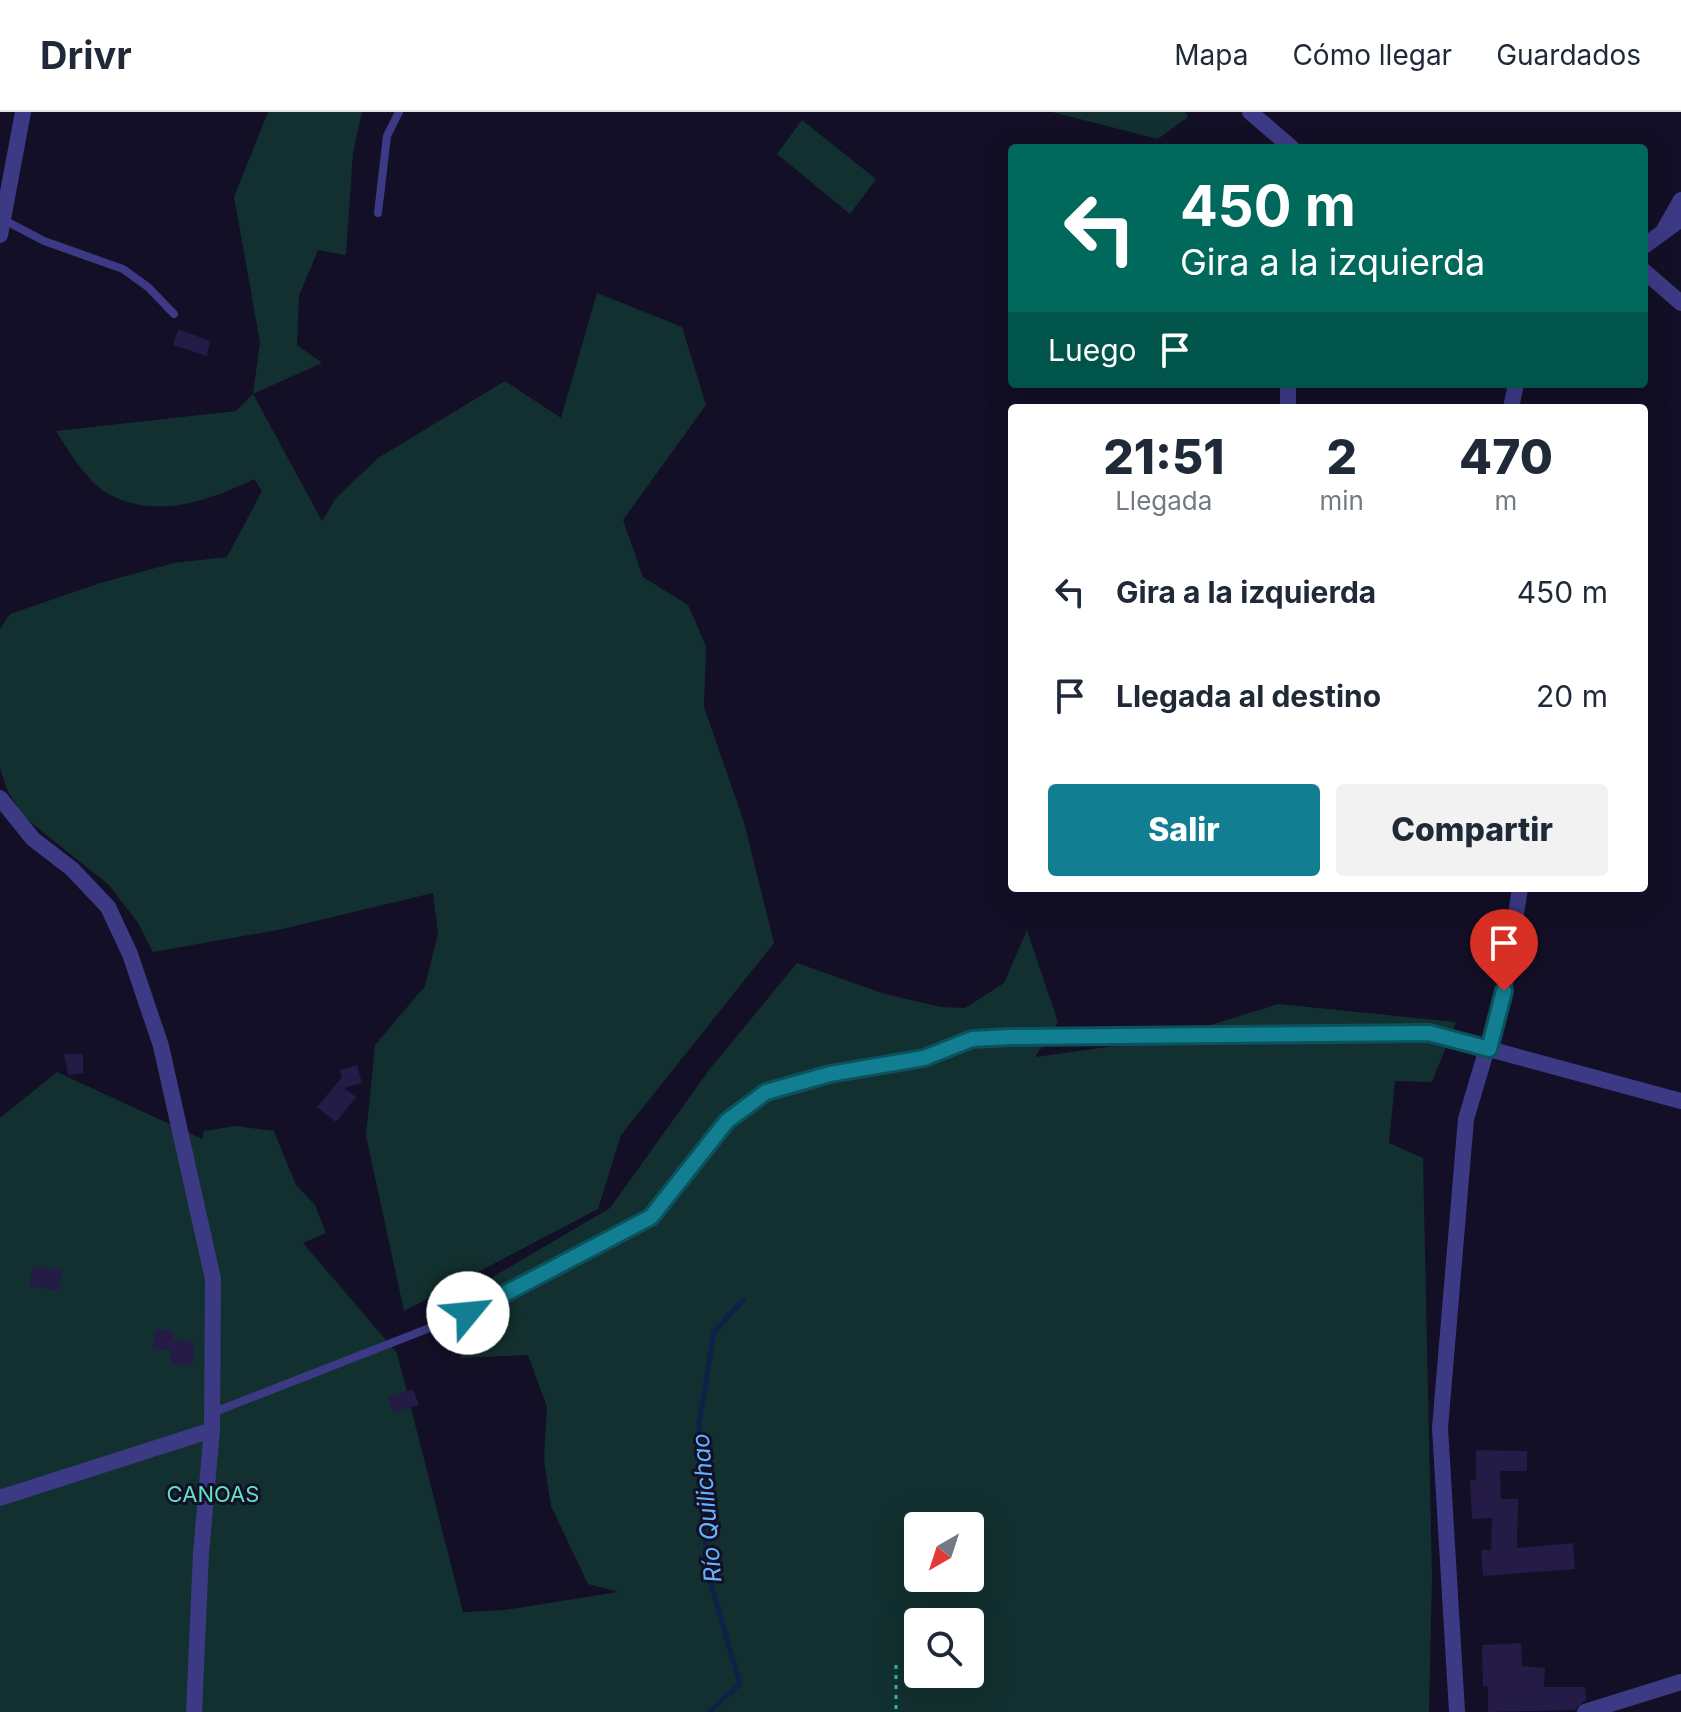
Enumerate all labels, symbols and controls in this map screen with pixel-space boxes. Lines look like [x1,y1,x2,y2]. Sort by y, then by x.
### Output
text: Drivr [40,32,132,78]
text: Mapa [1174,38,1248,72]
text: Cómo llegar [1292,38,1452,72]
text: Guardados [1496,38,1641,72]
text: 450 m [1180,172,1356,240]
icon: left [1048,176,1152,280]
text: Gira a la izquierda [1180,240,1485,284]
icon: arrive [1153,328,1197,372]
text: Luego [1048,332,1137,368]
text: 21:51 [1103,427,1224,486]
text: 2 [1326,427,1357,486]
text: 470 [1459,427,1553,486]
text: Llegada [1115,485,1212,516]
text: min [1320,485,1364,516]
text: m [1495,485,1517,516]
icon: left [1048,570,1092,614]
text: Gira a la izquierda [1116,574,1376,610]
text: 450 m [1517,574,1608,610]
icon: arrive [1048,674,1092,718]
text: Llegada al destino [1116,678,1381,714]
text: 20 m [1536,678,1608,714]
button: Salir [1048,784,1320,876]
button: Compartir [1336,784,1608,876]
pin [1470,909,1538,991]
icon: arrive [1482,921,1526,965]
position arrow [426,1271,510,1355]
water label: Río Quilichao [686,1432,727,1584]
park label: CANOAS [167,1481,259,1507]
north arrow [904,1512,984,1592]
map controls [904,1512,984,1688]
button: search [904,1608,984,1688]

